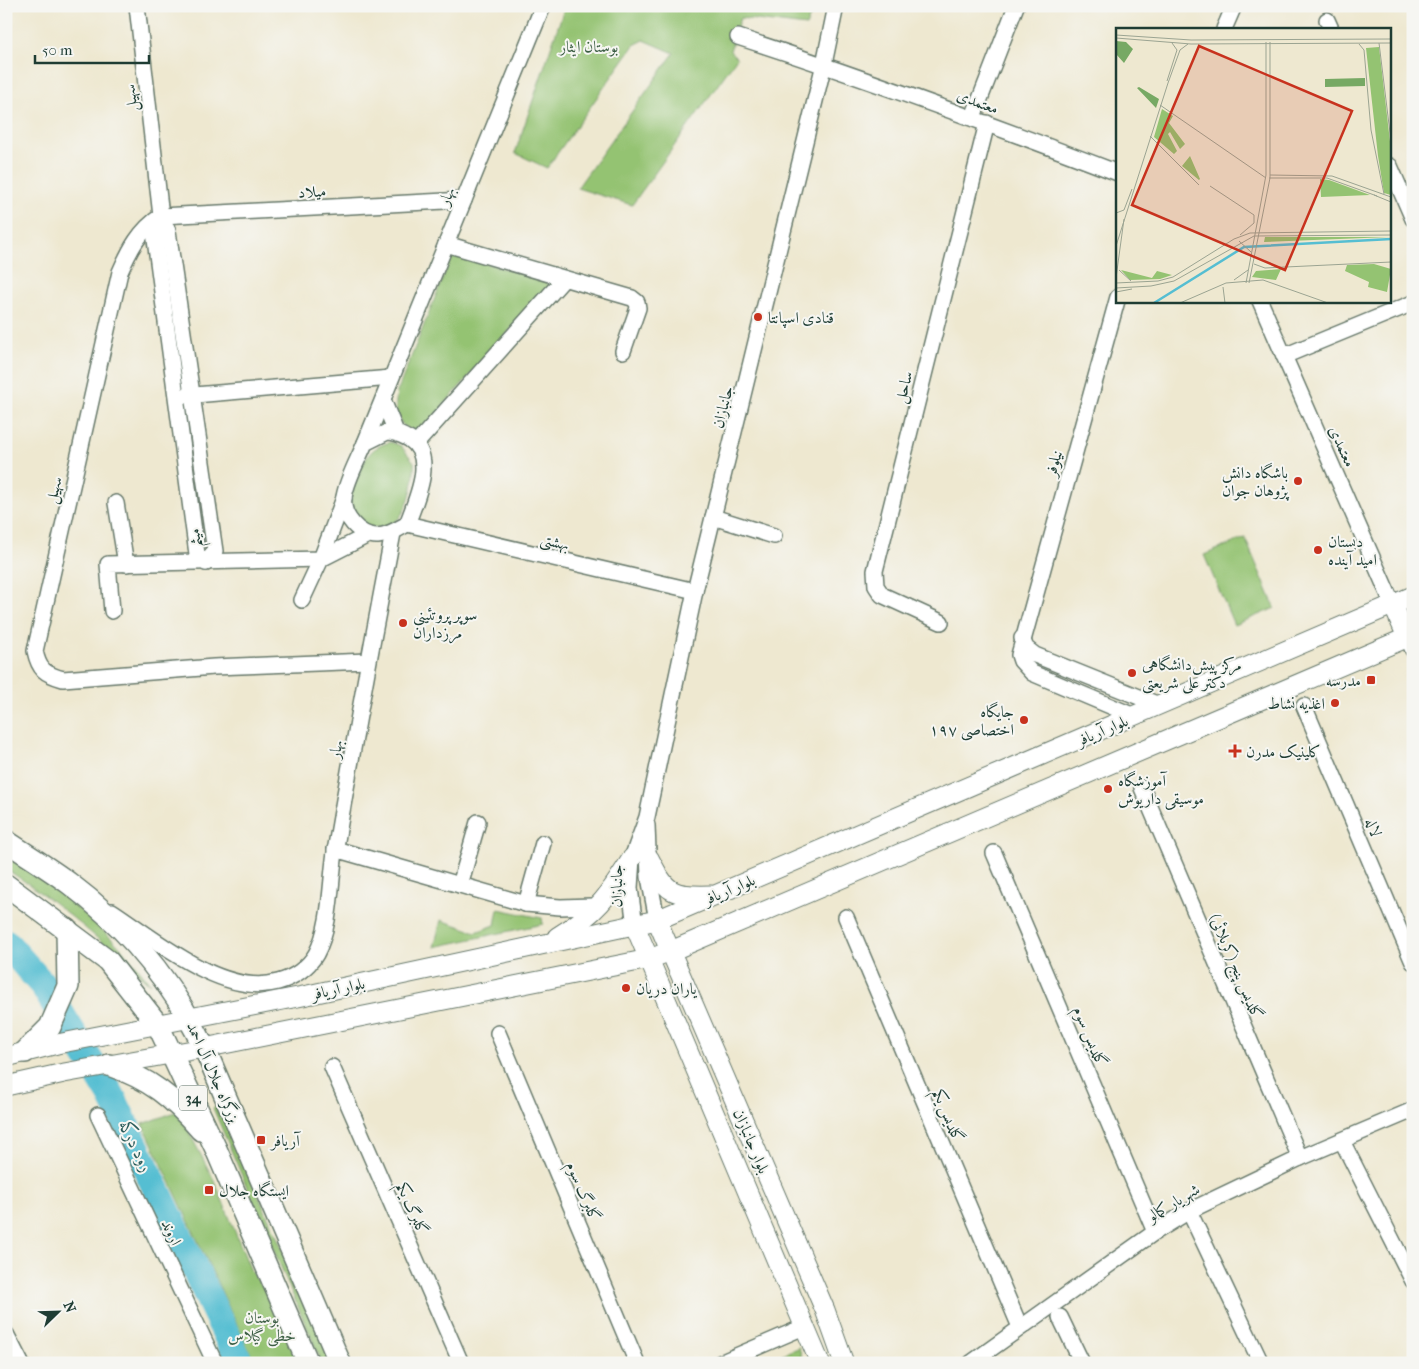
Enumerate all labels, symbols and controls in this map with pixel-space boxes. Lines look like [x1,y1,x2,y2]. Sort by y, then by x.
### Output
inset map [1116,28,1392,302]
scale bar [35,32,149,64]
park label: بوستان ایثار [558,37,618,57]
text: 50 m [42,41,73,59]
street label: سهیل [119,83,144,113]
street label: معتمدی [954,85,1001,118]
street label: میلاد [297,181,327,202]
street label: بهار [433,184,460,211]
place label: قنادی اسپانتا [768,308,834,329]
marker: قنادی اسپانتا [752,311,764,323]
street label: ساحل [890,369,919,406]
street label: جانبازان [708,384,737,430]
street label: معتمدی [1325,423,1360,470]
street label: نیلوفر [1040,448,1067,481]
place label: باشگاه دانش پژوهان جوان [1222,462,1290,501]
street label: سهیل [41,475,68,506]
marker: باشگاه دانش پژوهان جوان [1292,475,1304,487]
street label: میثم [184,527,212,548]
street label: بهشتی [538,529,571,556]
place label: دبستان امید آینده [1328,532,1377,570]
marker: دبستان امید آینده [1312,544,1324,556]
place label: سوپر پروتئینی مرزداران [413,605,477,644]
marker: سوپر پروتئینی مرزداران [397,617,409,629]
place label: مرکز پیش‌دانشگاهی دکتر علی شریعتی [1142,654,1242,694]
marker: مرکز پیش‌دانشگاهی دکتر علی شریعتی [1126,667,1138,679]
place label: مدرسه [1326,671,1361,690]
marker: مدرسه [1365,674,1377,686]
place label: اغذیه نشاط [1268,694,1325,714]
marker: اغذیه نشاط [1329,697,1341,709]
place label: جایگاه اختصاصی ۱۹۷ [929,701,1014,741]
street label: بلوار آریافر [1072,711,1131,751]
marker: جایگاه اختصاصی ۱۹۷ [1018,714,1030,726]
street label: بهار [324,738,347,762]
place label: کلینیک مدرن [1246,742,1321,761]
marker: کلینیک مدرن [1228,744,1242,758]
place label: آموزشگاه موسیقی داریوش [1118,770,1204,810]
marker: آموزشگاه موسیقی داریوش [1102,783,1114,795]
street label: لاله [1361,815,1386,840]
street label: جانبازان [607,864,626,908]
street label: بلوار آریافر [699,870,758,910]
street label: گلدیس پنج (کربلائی) [1201,911,1267,1024]
street label: بلوار آریافر [308,974,367,1005]
place label: یاران دریان [636,979,697,999]
marker: یاران دریان [620,982,632,994]
street label: گلدیس سوم [1065,1003,1112,1071]
street label: بزرگراه جلال آل احمد [182,1018,245,1126]
road number: 34 [179,1086,207,1110]
street label: گلدیس یکم [923,1086,968,1147]
street label: بلوار جانبازان [729,1106,774,1176]
water label: رود درکه [114,1117,158,1175]
place label: آریافر [269,1131,301,1151]
marker: آریافر [255,1134,267,1146]
street label: گلبرگ سوم [558,1158,605,1226]
street label: گلبرگ یکم [387,1179,433,1240]
street label: شهریار کمالو [1142,1179,1203,1227]
place label: ایستگاه جلال [219,1180,289,1200]
marker: ایستگاه جلال [203,1184,215,1196]
street label: اروند [157,1216,186,1248]
north arrow [32,1286,82,1336]
text: N [60,1299,80,1316]
park label: بوستان خطی گیلاس [228,1308,296,1347]

